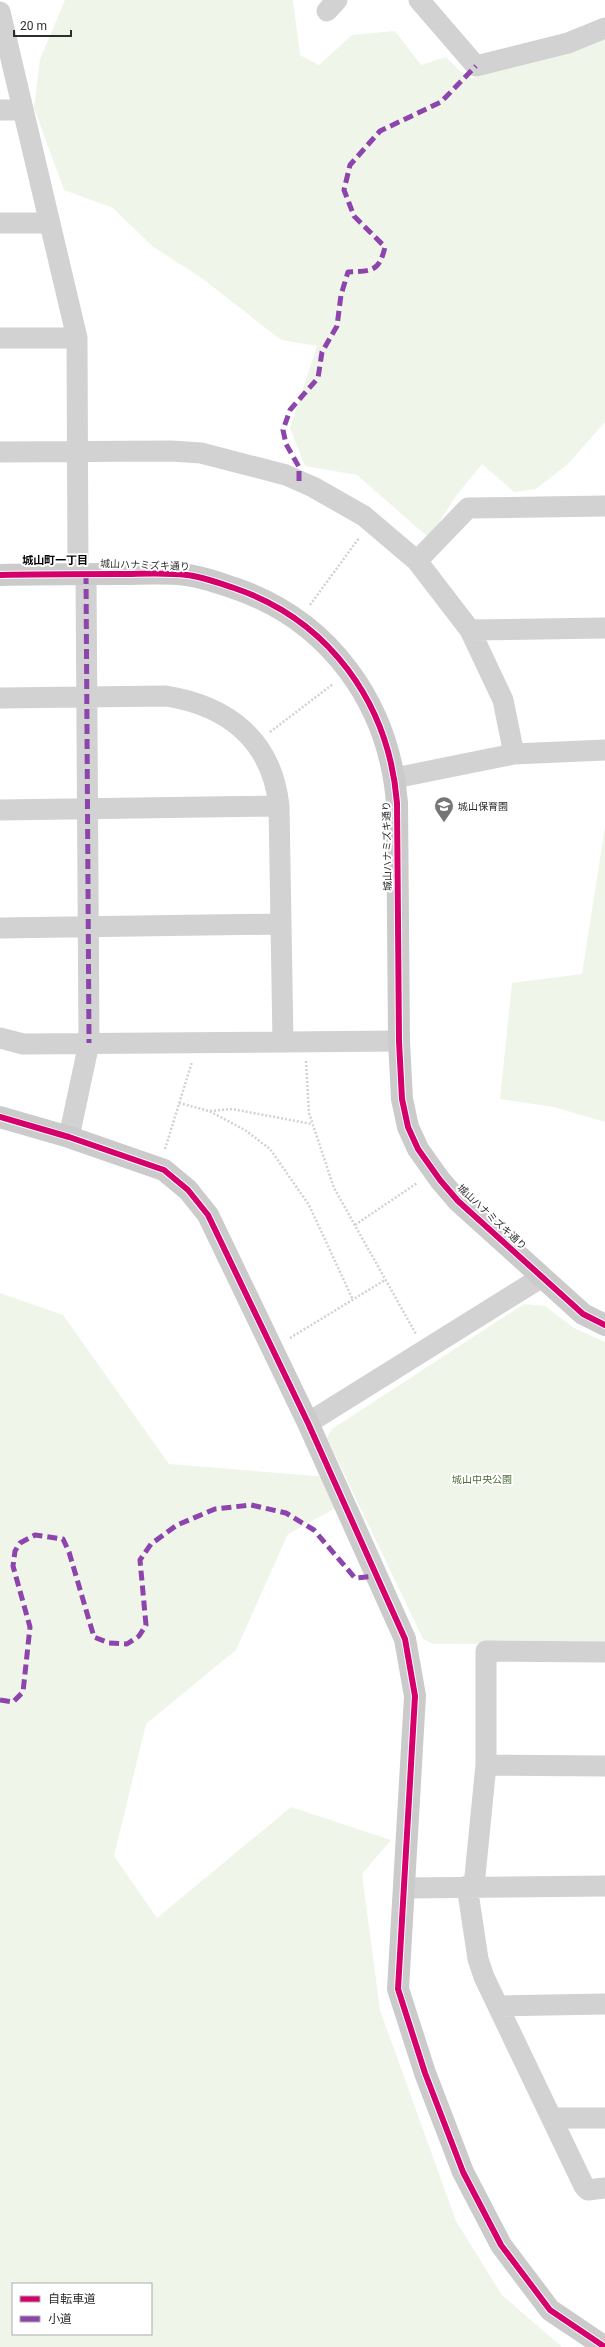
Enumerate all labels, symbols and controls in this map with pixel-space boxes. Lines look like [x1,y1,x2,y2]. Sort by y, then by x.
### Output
scale bar [14,12,71,38]
text: 20 m [20,19,47,33]
district label: 城山町一丁目 [22,554,88,567]
street label: 城山ハナミズキ通り [100,558,190,572]
school or university icon: 城山保育園 [433,795,455,823]
street label: 城山ハナミズキ通り [381,801,393,891]
place label: 城山保育園 [458,801,508,812]
street label: 城山ハナミズキ通り [455,1182,529,1252]
park label: 城山中央公園 [452,1474,512,1485]
legend [12,2283,152,2335]
text: 自転車道 [48,2292,96,2306]
text: 小道 [48,2312,72,2326]

